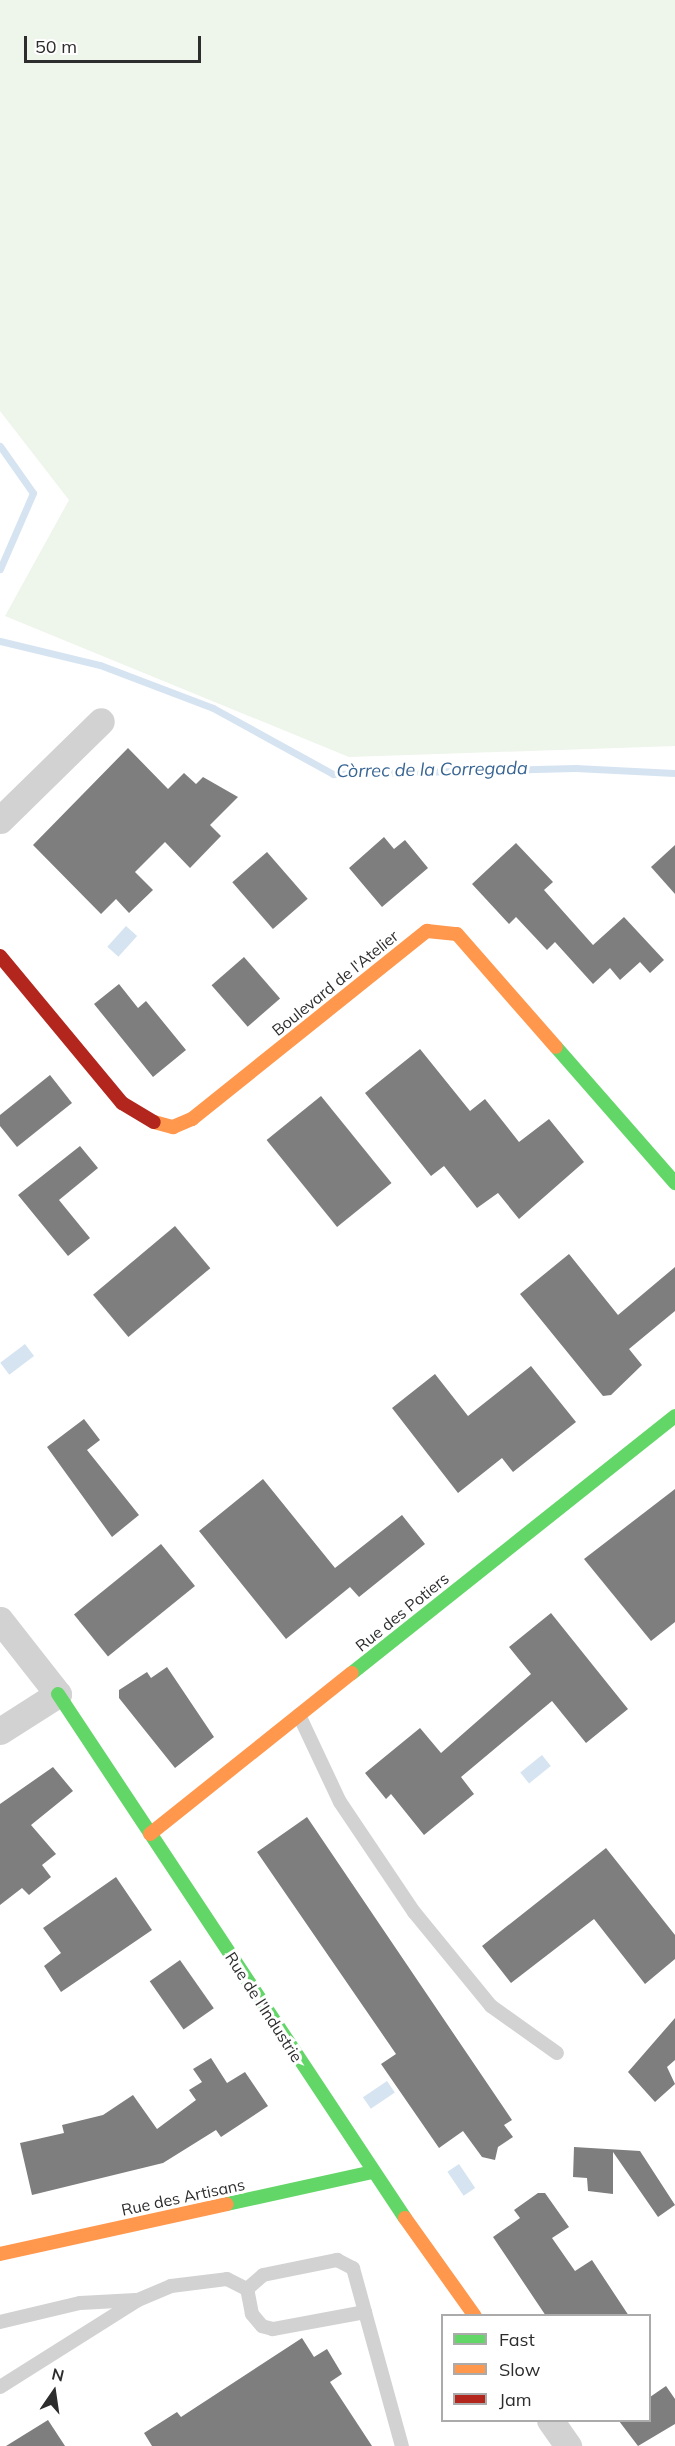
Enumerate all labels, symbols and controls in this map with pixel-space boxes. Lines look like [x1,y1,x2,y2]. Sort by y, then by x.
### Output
scale bar [27,24,204,62]
text: 50 m [35,35,77,58]
water label: Còrrec de la Corregada [336,758,528,782]
street label: Boulevard de l'Atelier [268,926,402,1040]
street label: Rue des Potiers [351,1569,453,1655]
street label: Rue de l'Industrie [221,1948,307,2066]
street label: Rue des Artisans [119,2175,247,2219]
legend [441,2314,651,2422]
text: Fast [499,2328,535,2351]
text: Slow [499,2358,540,2381]
north arrow [24,2362,84,2422]
text: N [50,2363,66,2386]
text: Jam [499,2388,532,2411]

